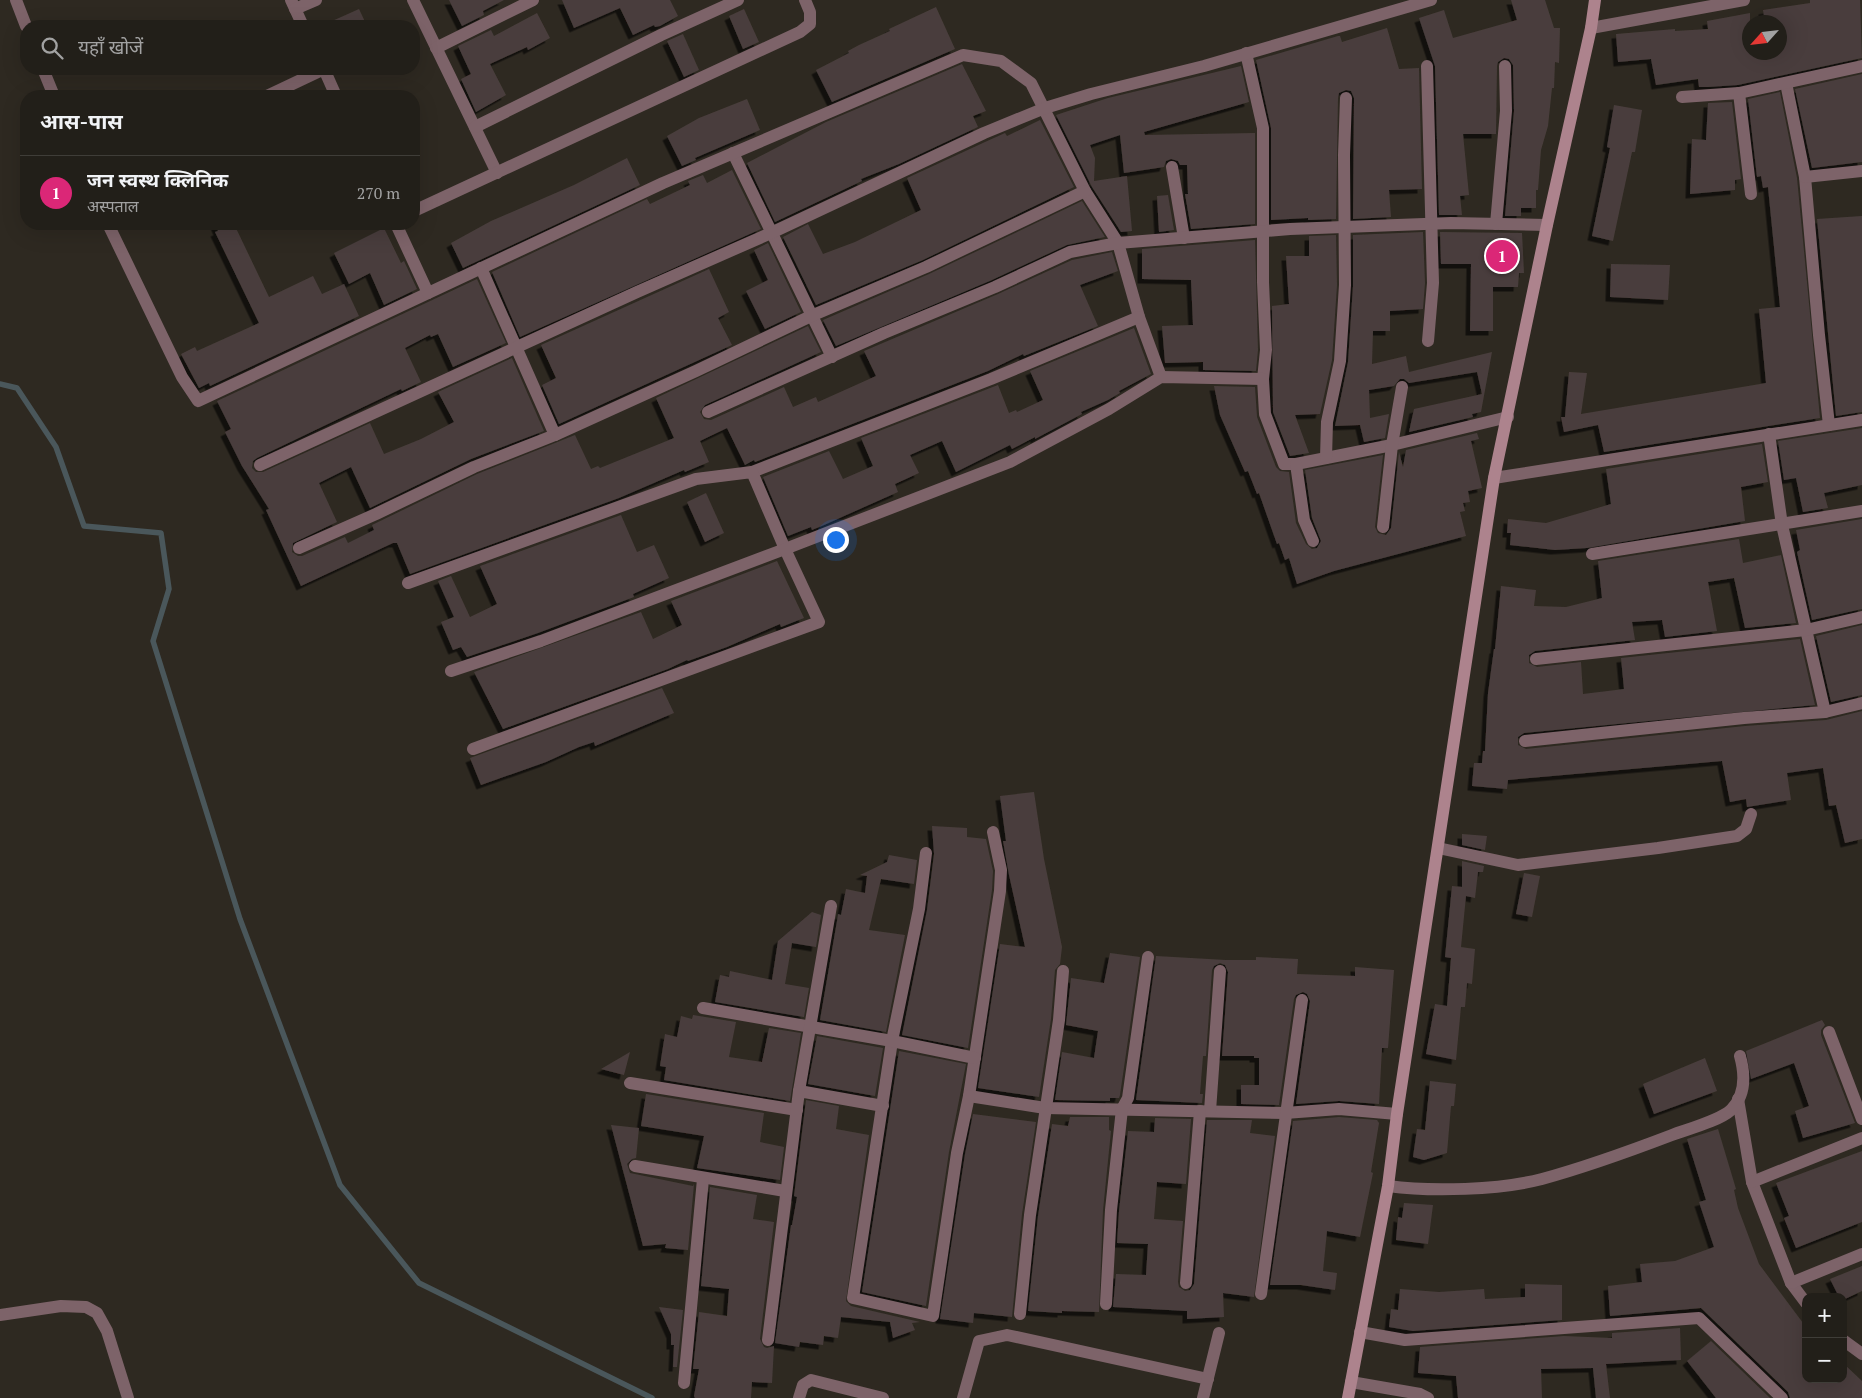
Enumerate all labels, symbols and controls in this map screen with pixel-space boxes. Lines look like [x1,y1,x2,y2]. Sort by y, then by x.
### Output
north arrow [1742,15,1787,60]
search box [20,20,420,75]
icon: search [38,34,66,62]
text: यहाँ खोजें [78,34,143,59]
text: आस-पास [40,107,123,135]
text: जन स्वस्थ क्लिनिक [87,167,228,192]
text: 1 [51,182,61,204]
text: 270 m [357,182,400,204]
text: अस्पताल [87,195,139,217]
pin: 1 [1486,237,1518,275]
your location [823,527,849,553]
map controls [1802,1293,1847,1383]
button: + [1802,1293,1847,1338]
button: − [1802,1338,1847,1383]

